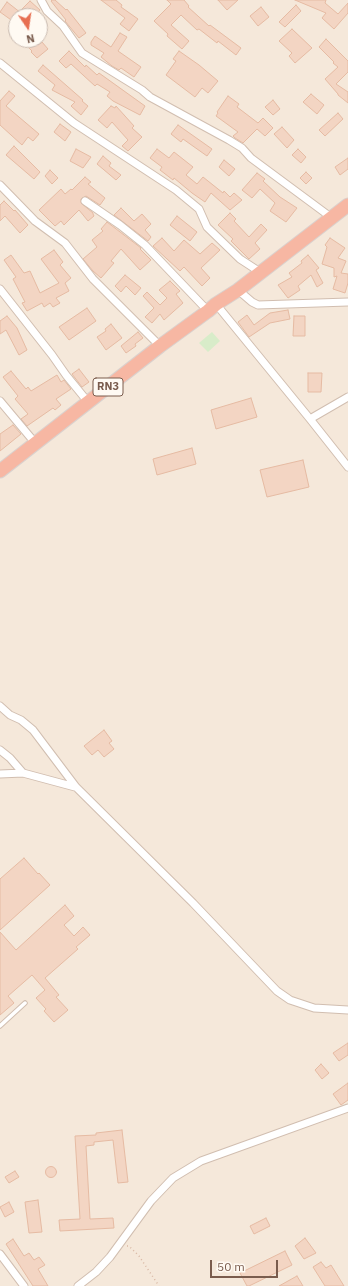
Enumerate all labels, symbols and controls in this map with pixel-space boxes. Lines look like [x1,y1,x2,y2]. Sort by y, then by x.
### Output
north arrow [8,8,48,48]
text: N [25,31,36,46]
road number: RN3 [93,378,123,396]
scale bar [212,1252,280,1278]
text: 50 m [217,1259,245,1274]

